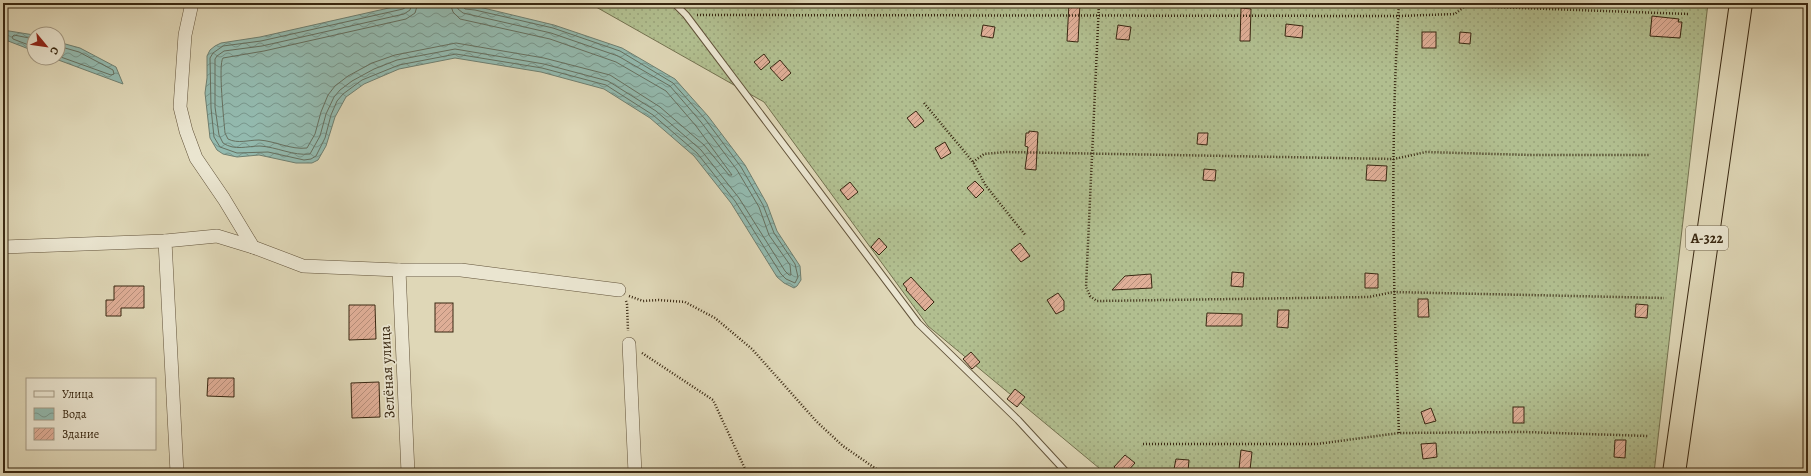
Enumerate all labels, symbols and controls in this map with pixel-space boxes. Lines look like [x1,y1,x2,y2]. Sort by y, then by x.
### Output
north arrow [26,26,66,66]
text: С [46,44,63,57]
road number: А-322 [1686,226,1728,250]
street label: Зелёная улица [375,325,399,419]
legend [26,378,156,450]
text: Улица [62,386,94,402]
text: Вода [62,406,87,422]
text: Здание [62,426,99,442]

